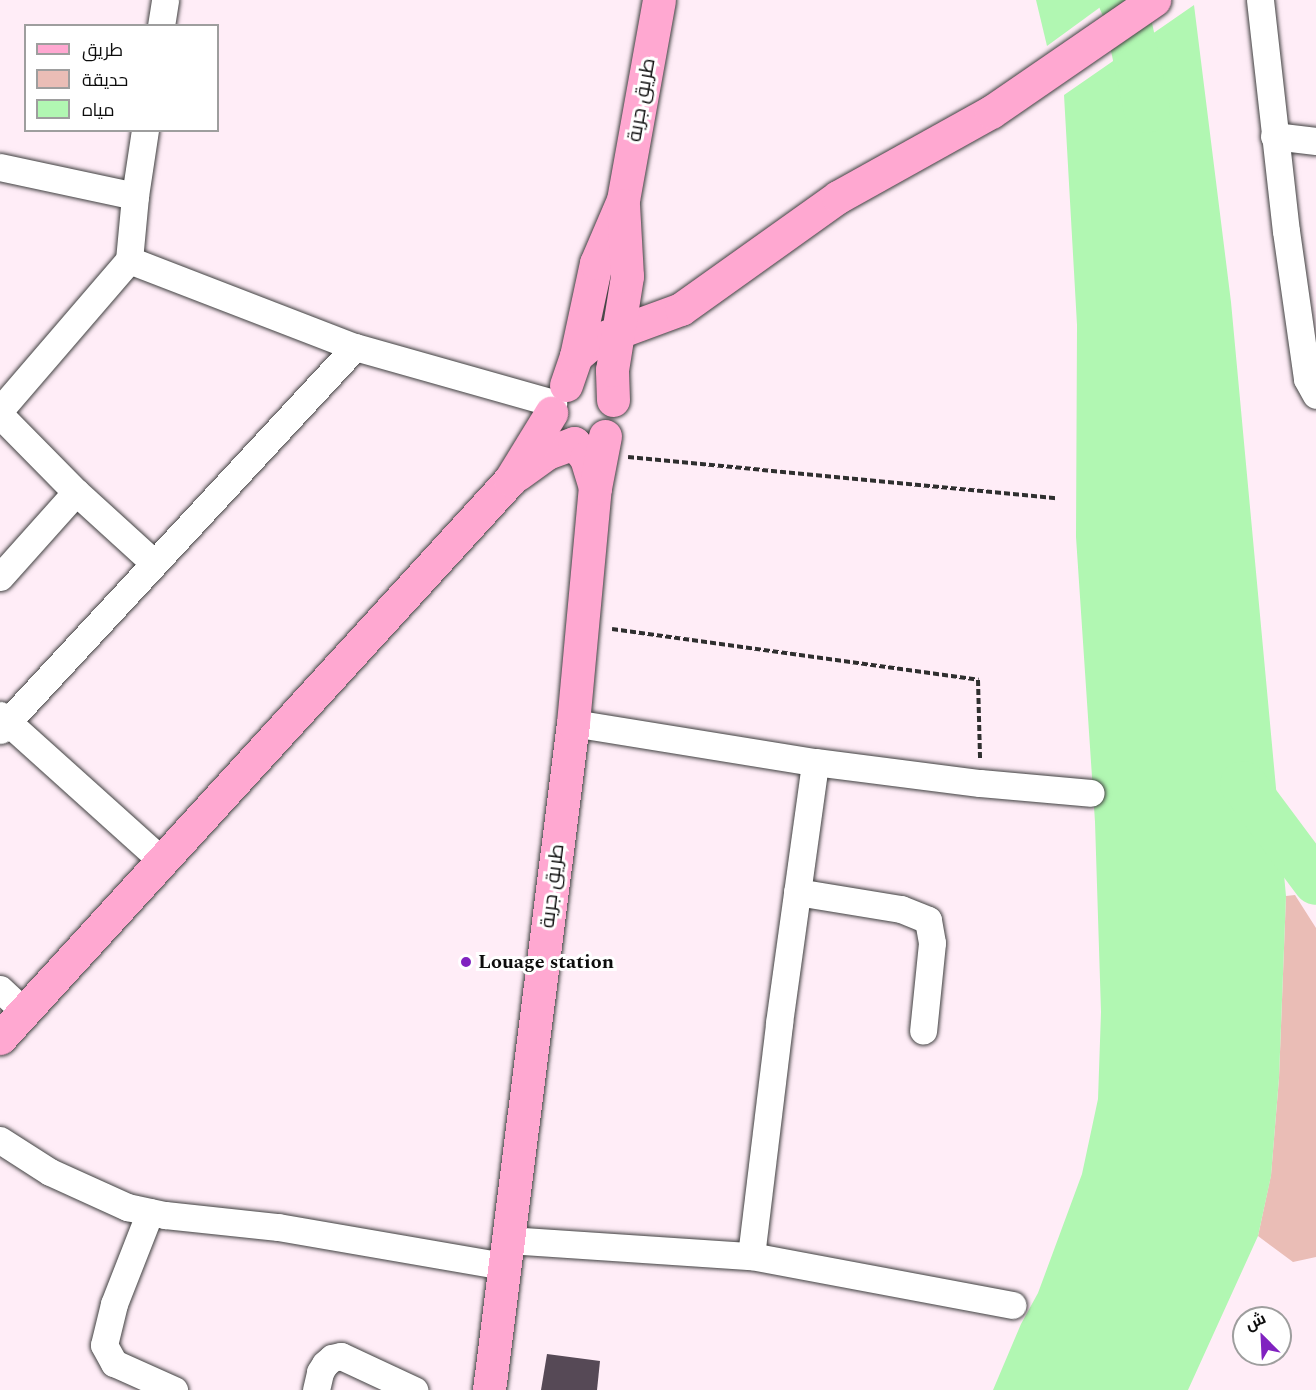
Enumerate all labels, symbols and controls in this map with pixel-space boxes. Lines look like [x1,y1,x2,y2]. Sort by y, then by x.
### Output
legend [24,24,219,132]
text: طريق [82,37,123,64]
street label: طريق جربة [623,56,661,144]
text: حديقة [82,67,128,94]
text: مياه [82,97,115,124]
street label: طريق جربة [536,843,570,929]
place label: Louage station [478,950,614,974]
marker: Louage station [459,955,473,969]
north arrow [1232,1306,1292,1366]
text: ش [1241,1306,1270,1337]

